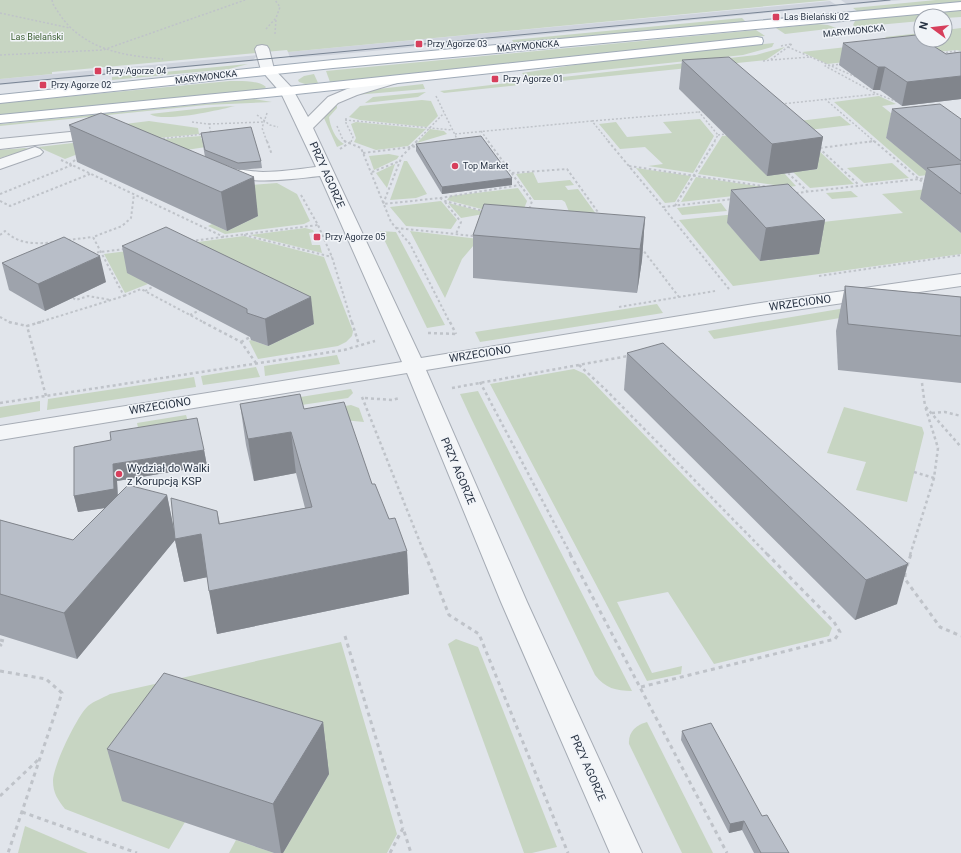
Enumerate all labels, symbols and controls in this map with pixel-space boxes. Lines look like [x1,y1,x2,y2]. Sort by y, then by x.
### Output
north arrow [913,8,953,48]
marker: Las Bielański 02 [771,12,781,22]
place label: Las Bielański 02 [784,12,849,22]
text: N [917,20,931,31]
street label: MARYMONCKA [822,23,886,39]
park label: Las Bielański [11,32,63,42]
street label: MARYMONCKA [496,38,560,54]
marker: Przy Agorze 03 [414,39,424,49]
place label: Przy Agorze 03 [427,39,487,49]
marker: Przy Agorze 04 [93,66,103,76]
place label: Przy Agorze 04 [106,66,166,76]
street label: MARYMONCKA [174,68,238,86]
marker: Przy Agorze 01 [490,74,500,84]
place label: Przy Agorze 01 [503,74,563,84]
marker: Przy Agorze 02 [38,80,48,90]
place label: Przy Agorze 02 [51,80,111,90]
street label: PRZY AGORZE [307,140,347,210]
marker: Top Market [450,161,460,171]
place label: Top Market [463,161,508,171]
marker: Przy Agorze 05 [312,232,322,242]
place label: Przy Agorze 05 [325,232,385,242]
street label: WRZECIONO [768,292,832,314]
street label: WRZECIONO [448,343,512,365]
street label: WRZECIONO [128,395,192,417]
street label: PRZY AGORZE [438,436,478,506]
place label: Wydział do Walki z Korupcją KSP [127,462,210,488]
marker: Wydział do Walki z Korupcją KSP [114,469,124,479]
street label: PRZY AGORZE [568,733,608,803]

